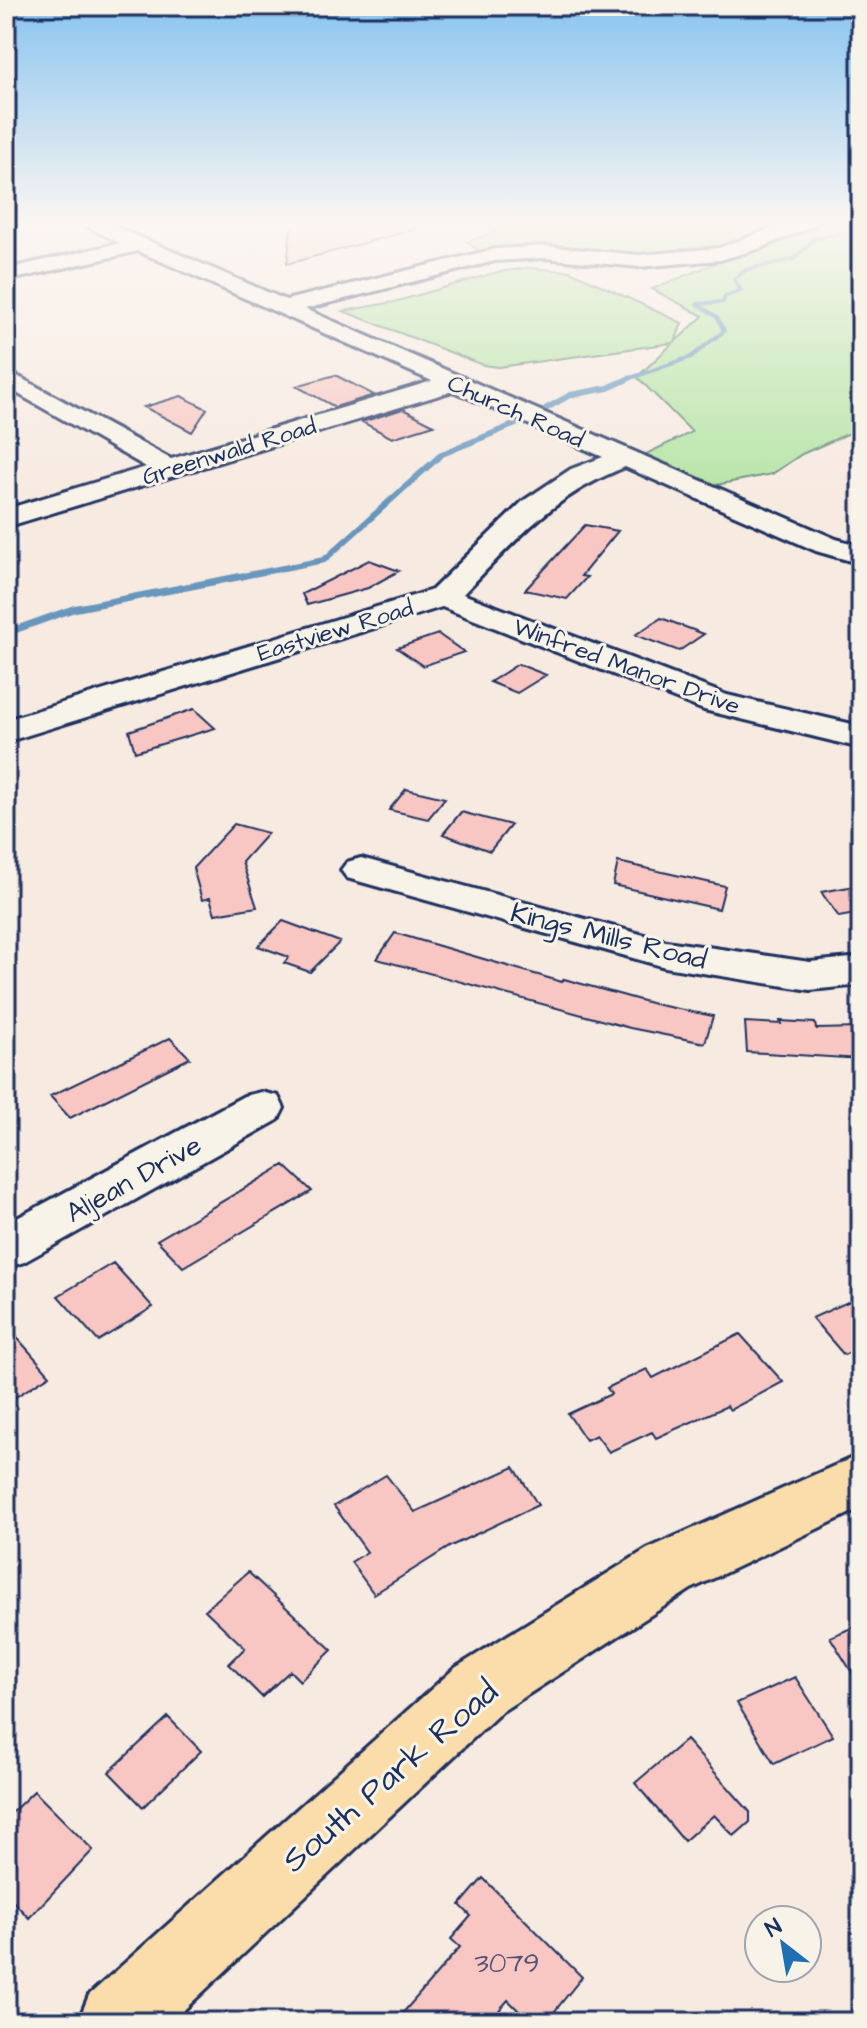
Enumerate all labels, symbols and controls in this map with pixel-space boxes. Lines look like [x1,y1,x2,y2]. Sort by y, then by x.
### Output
street label: Church Road [442,367,589,457]
street label: Greenwald Road [138,409,320,495]
street label: Eastview Road [253,591,417,671]
street label: Winfred Manor Drive [509,610,745,724]
street label: Kings Mills Road [506,893,711,981]
street label: Aljean Drive [59,1126,209,1233]
street label: South Park Road [272,1669,509,1884]
north arrow [743,1904,823,1984]
text: N [760,1911,788,1945]
house number: 3079 [474,1944,540,1983]

